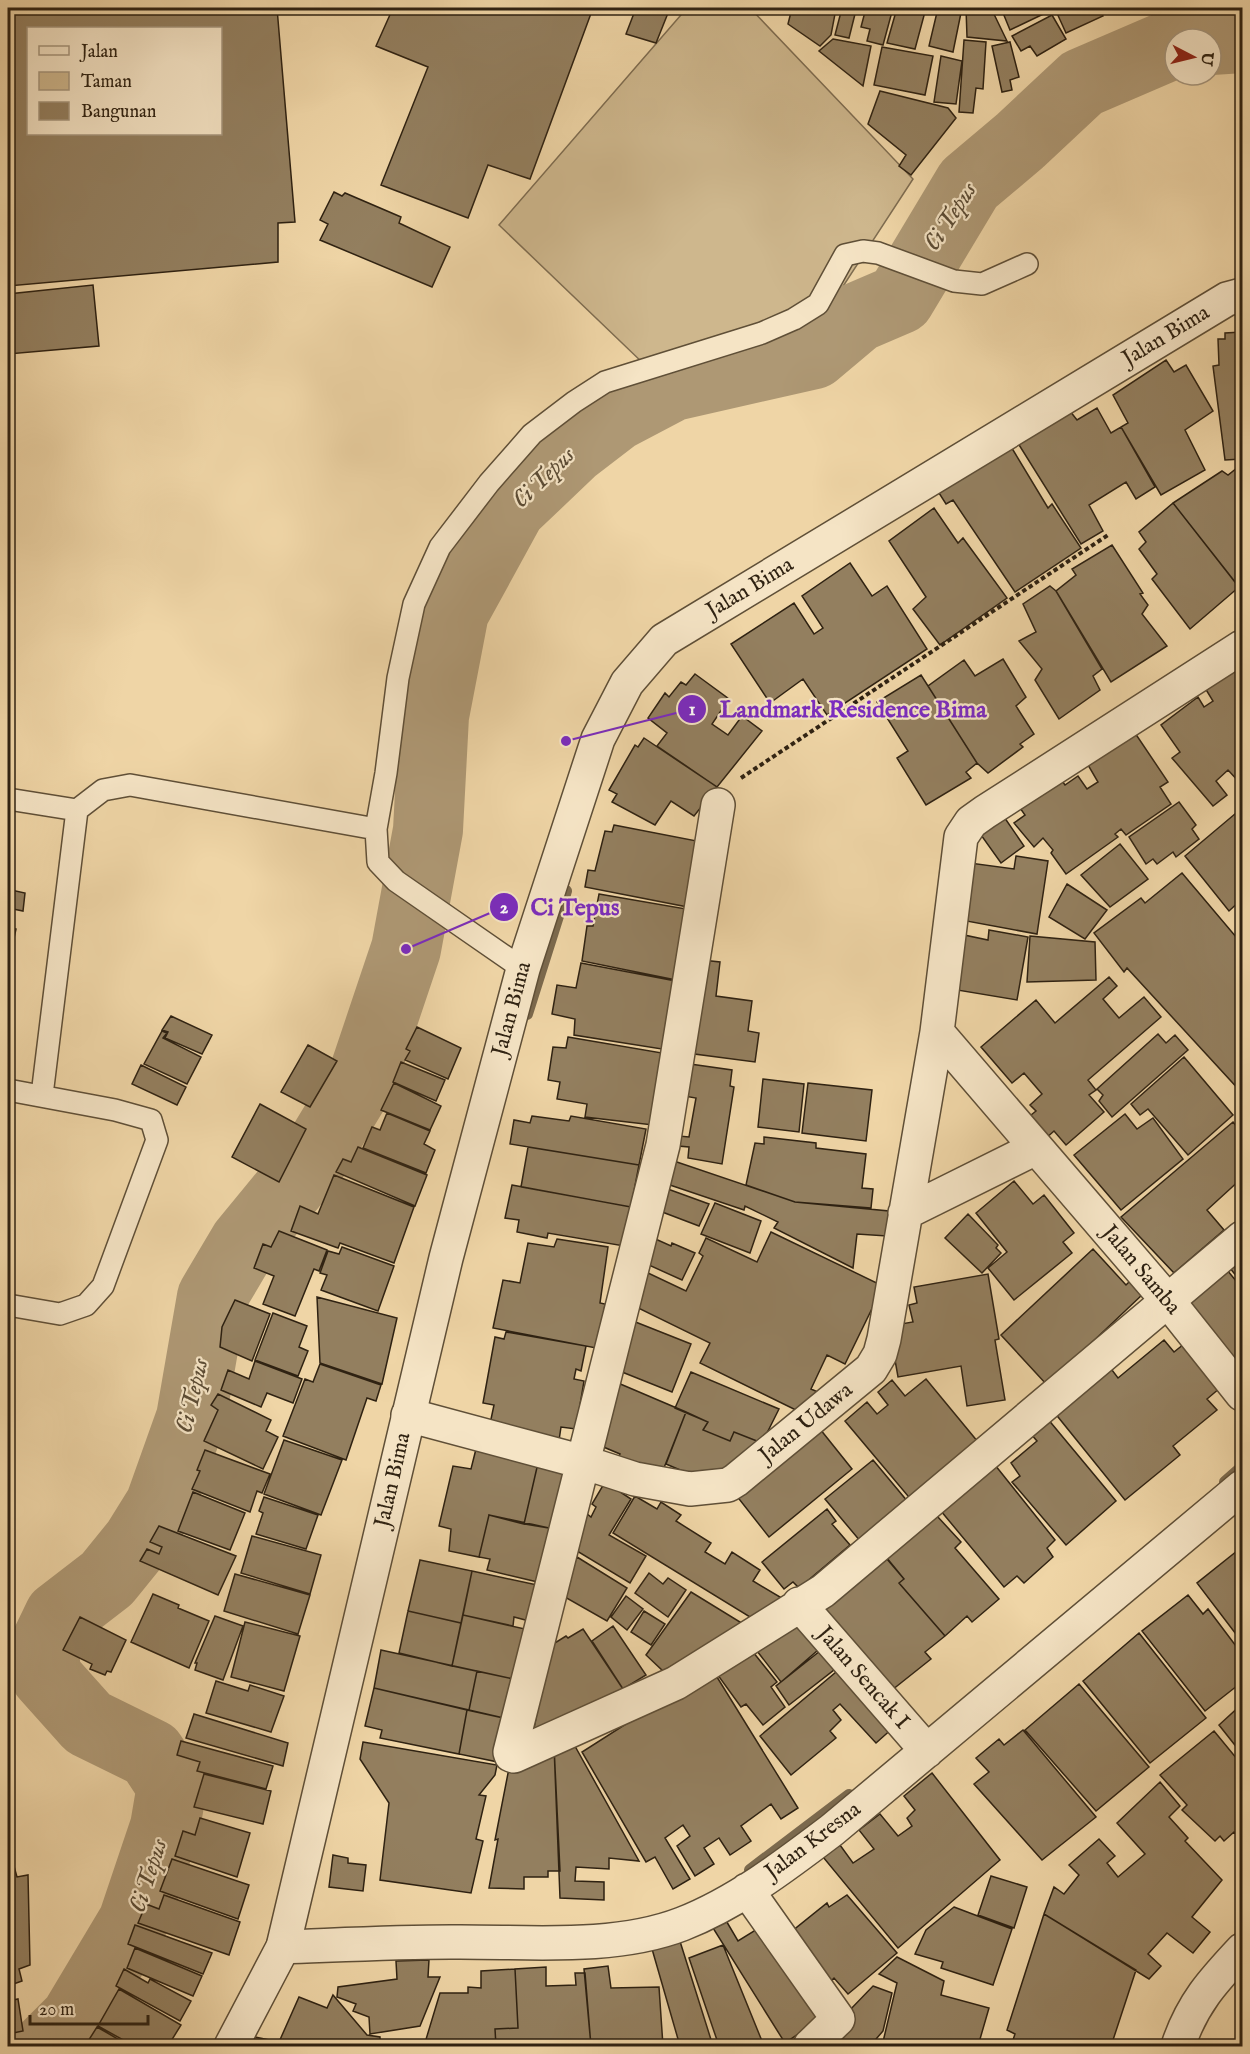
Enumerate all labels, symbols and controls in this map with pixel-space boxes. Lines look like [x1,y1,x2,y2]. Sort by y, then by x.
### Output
legend [27,27,222,135]
north arrow [1163,27,1223,87]
text: Jalan [79,41,118,64]
text: U [1195,50,1217,67]
text: Taman [81,71,132,94]
text: Bangunan [81,101,157,124]
water label: Ci Tepus [917,176,985,257]
street label: Jalan Bima [1115,299,1215,375]
water label: Ci Tepus [506,440,583,515]
street label: Jalan Bima [699,551,799,627]
callout: Landmark Residence Bima [677,688,998,730]
text: Landmark Residence Bima [720,695,987,726]
text: 1 [689,699,696,722]
callout: Ci Tepus [489,886,632,928]
text: Ci Tepus [531,893,620,924]
text: 2 [500,897,509,920]
street label: Jalan Bima [485,958,538,1062]
street label: Jalan Samba [1093,1217,1187,1321]
water label: Ci Tepus [169,1355,217,1436]
street label: Jalan Udawa [751,1376,859,1471]
street label: Jalan Bima [368,1429,418,1533]
street label: Jalan Sencak I [808,1618,916,1736]
street label: Jalan Kresna [757,1796,867,1888]
water label: Ci Tepus [123,1834,176,1917]
scale bar [30,1988,148,2026]
text: 20 m [39,1999,74,2022]

